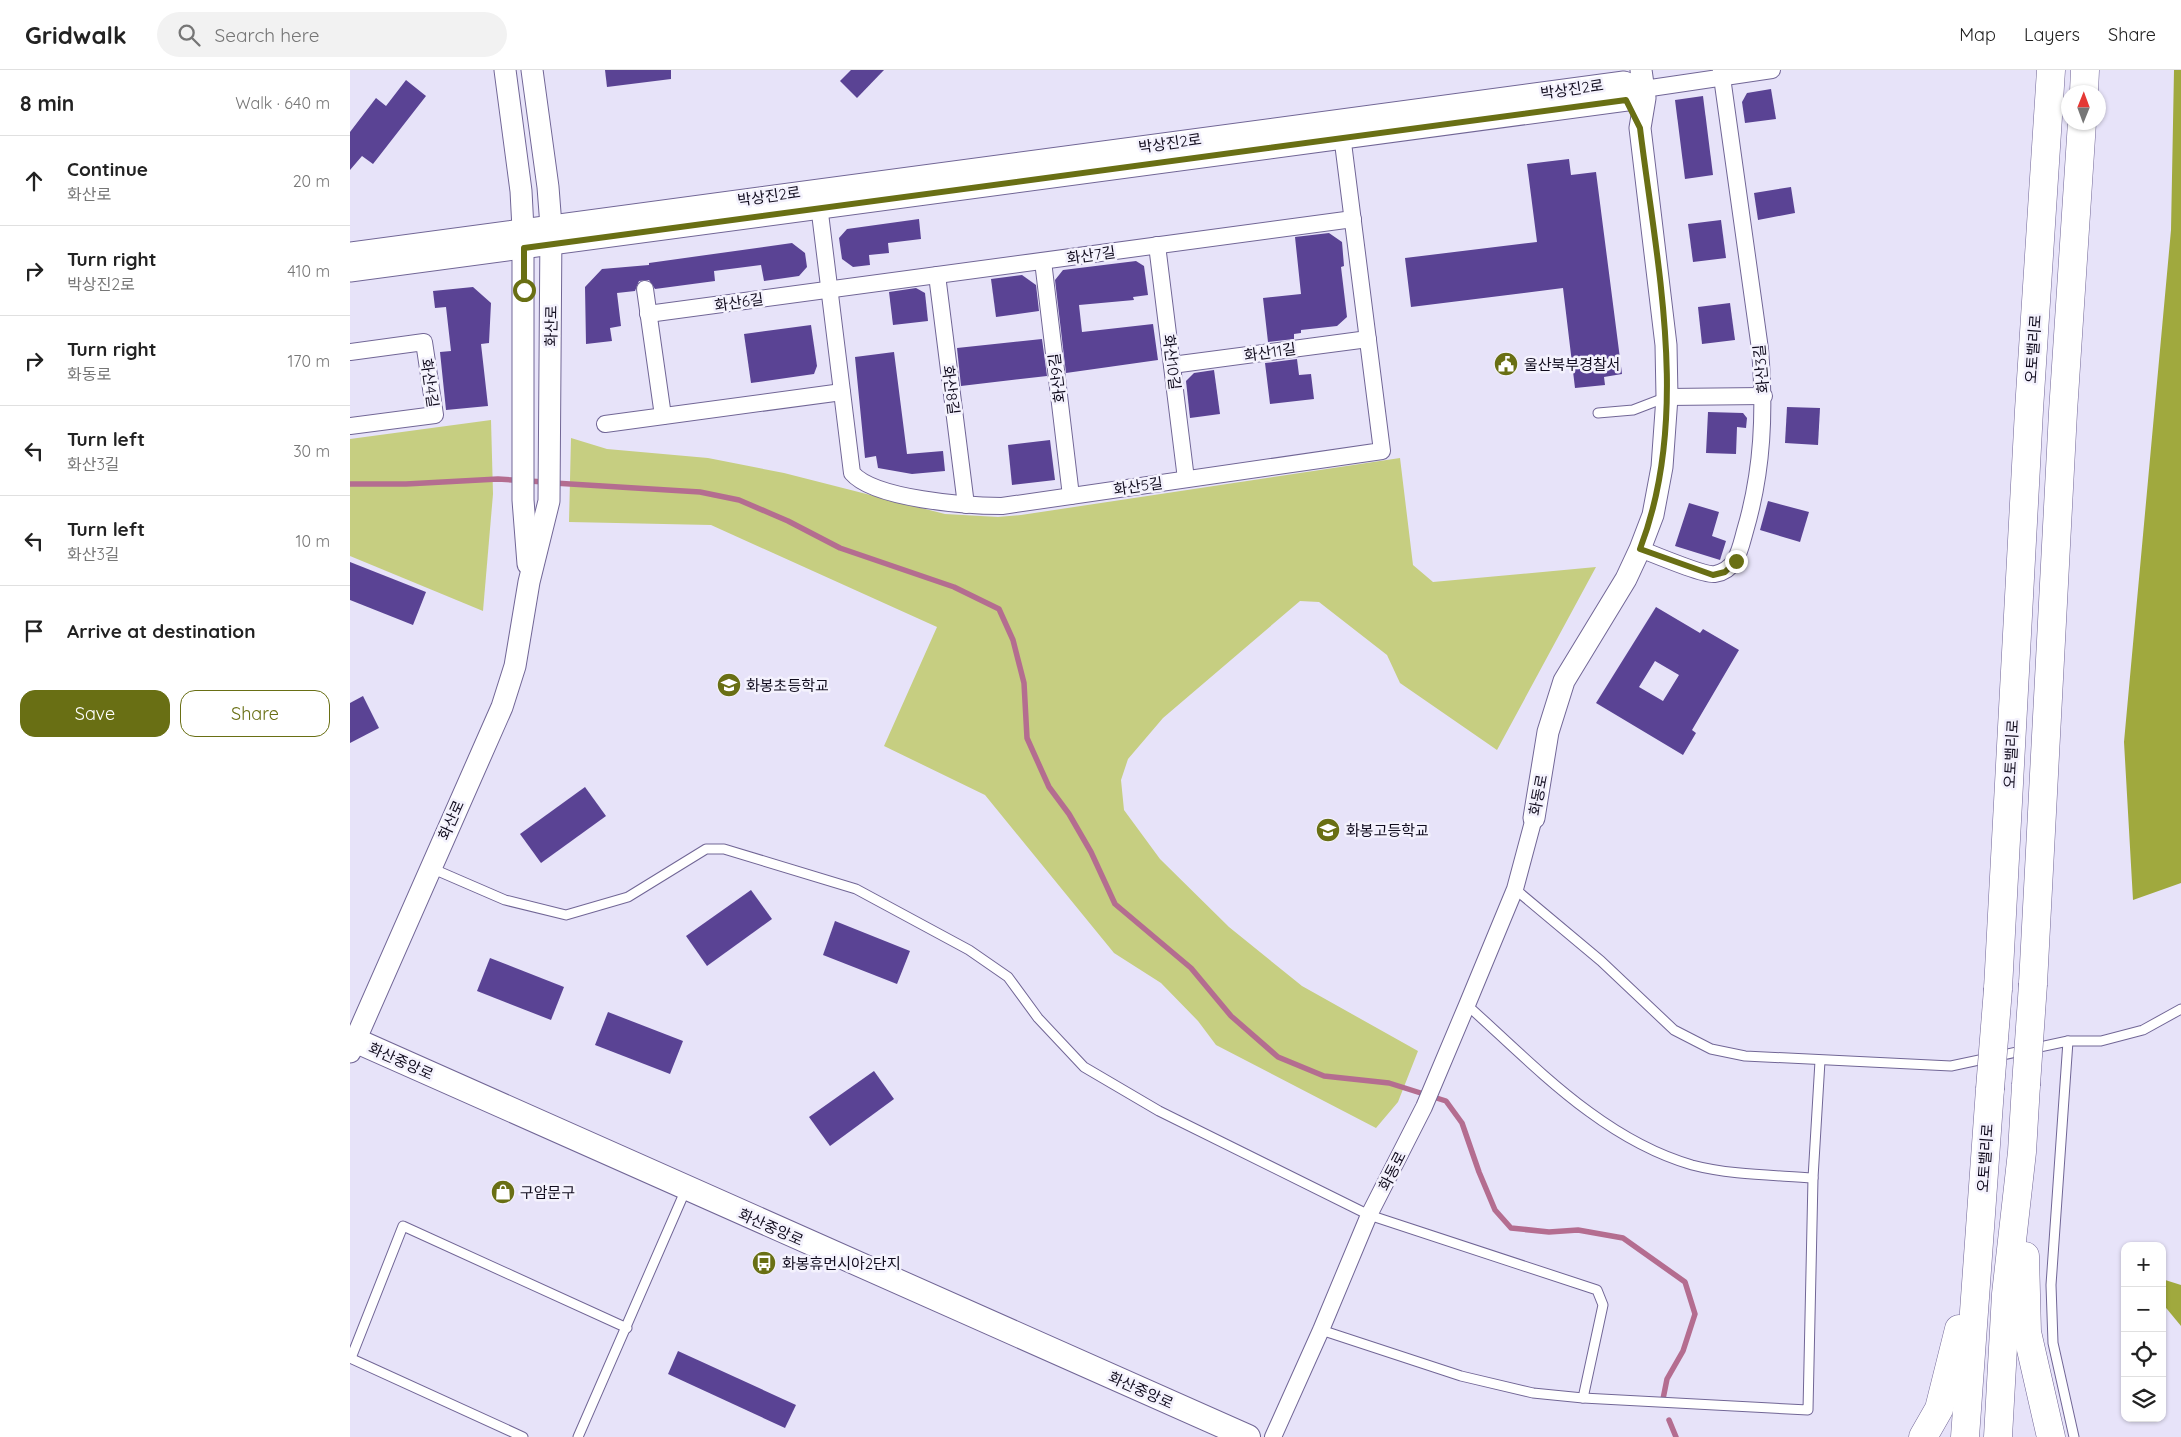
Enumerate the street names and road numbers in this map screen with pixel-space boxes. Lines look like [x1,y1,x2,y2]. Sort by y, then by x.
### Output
street label: 박상진2로 [1539,75,1605,103]
street label: 박상진2로 [1137,129,1203,157]
street label: 박상진2로 [736,182,802,210]
street label: 화산7길 [1065,242,1117,268]
street label: 화산6길 [713,289,765,315]
street label: 화산로 [541,305,561,347]
street label: 오토밸리로 [2021,314,2045,384]
street label: 화산10길 [1159,333,1185,391]
street label: 화산11길 [1243,339,1297,365]
street label: 화산3길 [1749,344,1773,394]
street label: 화산9길 [1045,352,1069,404]
street label: 화산4길 [417,357,443,409]
street label: 화산8길 [939,364,963,416]
street label: 화산5길 [1112,473,1164,499]
street label: 오토밸리로 [2000,719,2022,789]
street label: 화동로 [1525,773,1551,817]
street label: 화산로 [434,797,468,843]
street label: 화산중앙로 [366,1038,436,1084]
street label: 오토밸리로 [1973,1123,1997,1193]
street label: 화동로 [1374,1148,1410,1194]
street label: 화산중앙로 [736,1204,806,1250]
street label: 화산중앙로 [1106,1367,1176,1413]

